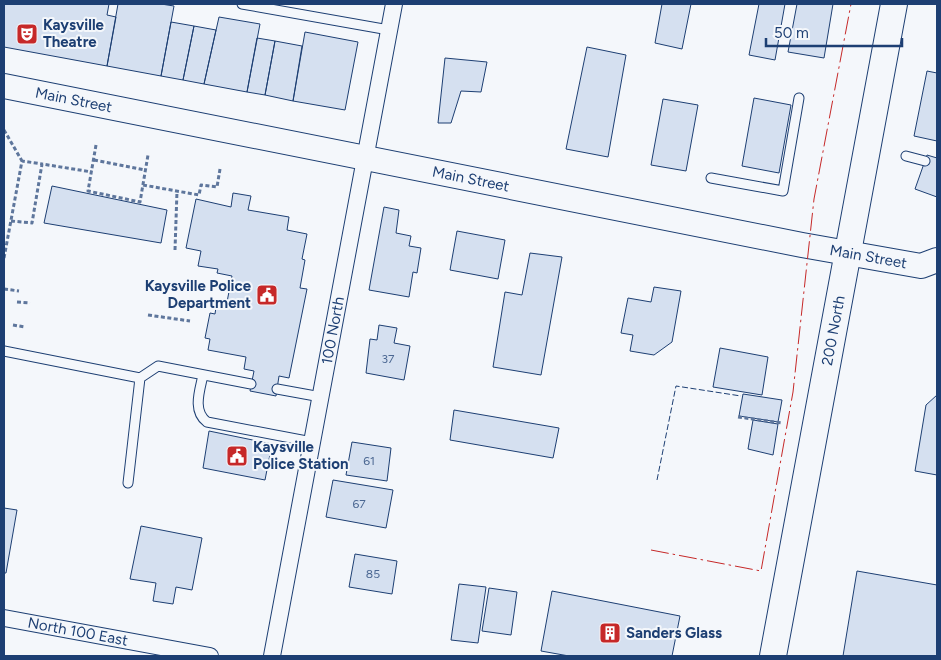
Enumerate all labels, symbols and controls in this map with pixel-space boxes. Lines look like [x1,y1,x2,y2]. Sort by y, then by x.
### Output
scale bar [766,15,902,47]
place label: Kaysville Theatre [43,16,105,51]
theatre icon: Kaysville Theatre [15,22,39,46]
text: 50 m [774,24,809,42]
street label: Main Street [34,83,114,116]
street label: Main Street [431,163,511,196]
street label: Main Street [828,241,909,272]
place label: Kaysville Police Department [145,277,252,312]
public building icon: Kaysville Police Department [255,283,279,307]
street label: 200 North [818,294,849,367]
street label: 100 North [318,295,348,366]
house number: 37 [382,352,395,366]
place label: Kaysville Police Station [253,438,349,473]
public building icon: Kaysville Police Station [225,444,249,468]
house number: 61 [363,454,375,468]
house number: 67 [352,497,366,511]
house number: 85 [366,567,380,581]
street label: North 100 East [26,614,130,650]
building icon: Sanders Glass [598,621,622,645]
place label: Sanders Glass [626,624,722,642]

